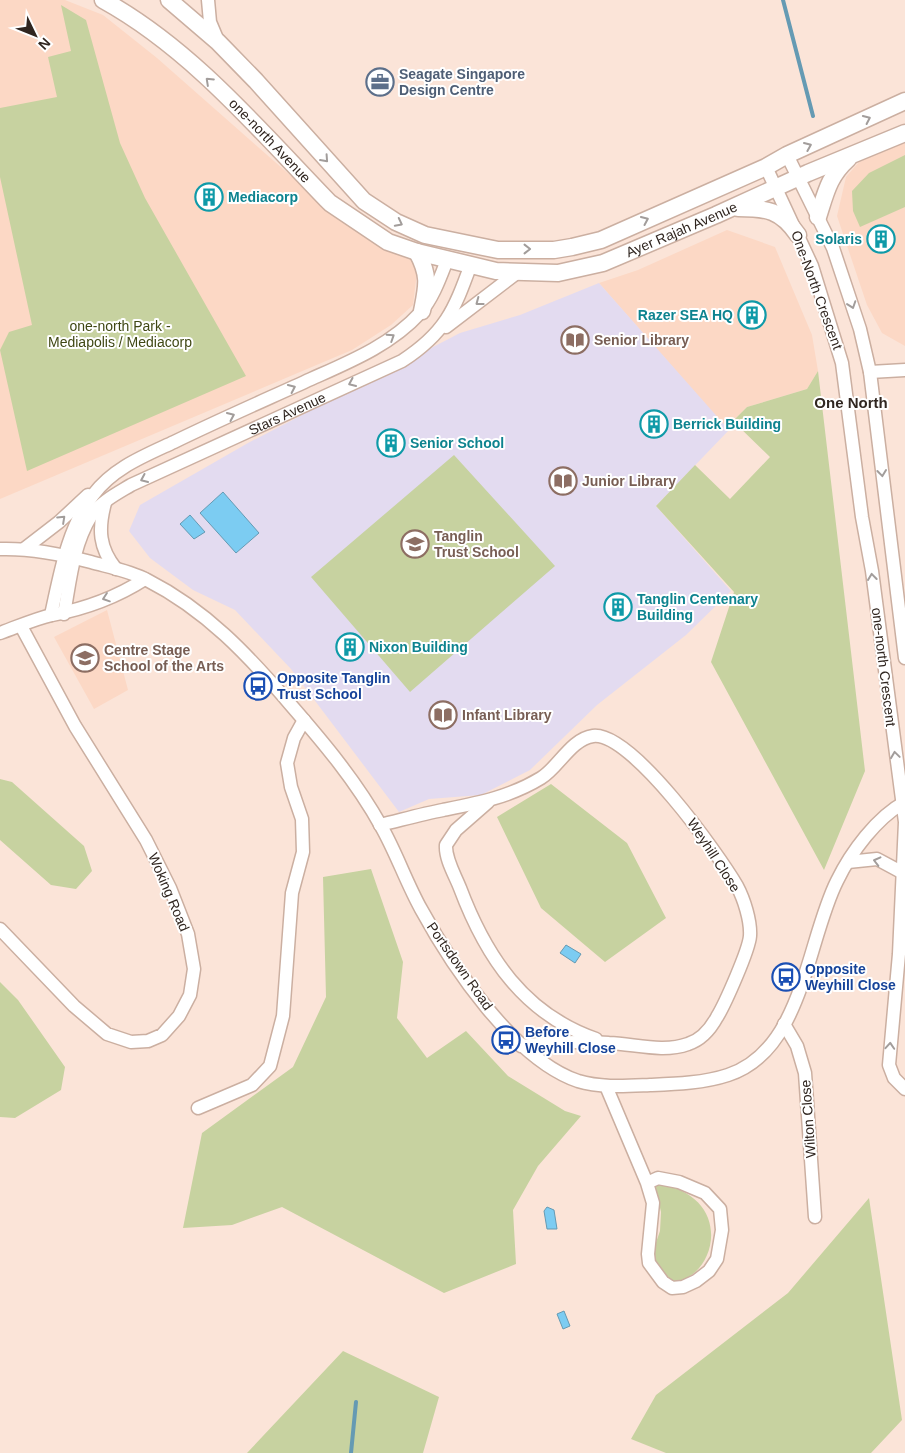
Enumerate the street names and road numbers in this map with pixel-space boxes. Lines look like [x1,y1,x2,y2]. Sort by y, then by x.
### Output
street label: one-north Avenue [226,95,314,186]
street label: Ayer Rajah Avenue [623,198,740,260]
street label: One-North Crescent [788,228,846,352]
street label: Stars Avenue [246,389,328,438]
street label: one-north Crescent [869,607,899,728]
street label: Weyhill Close [684,815,744,895]
street label: Woking Road [145,850,193,934]
street label: Portsdown Road [424,919,496,1013]
street label: Wilton Close [797,1079,819,1159]

